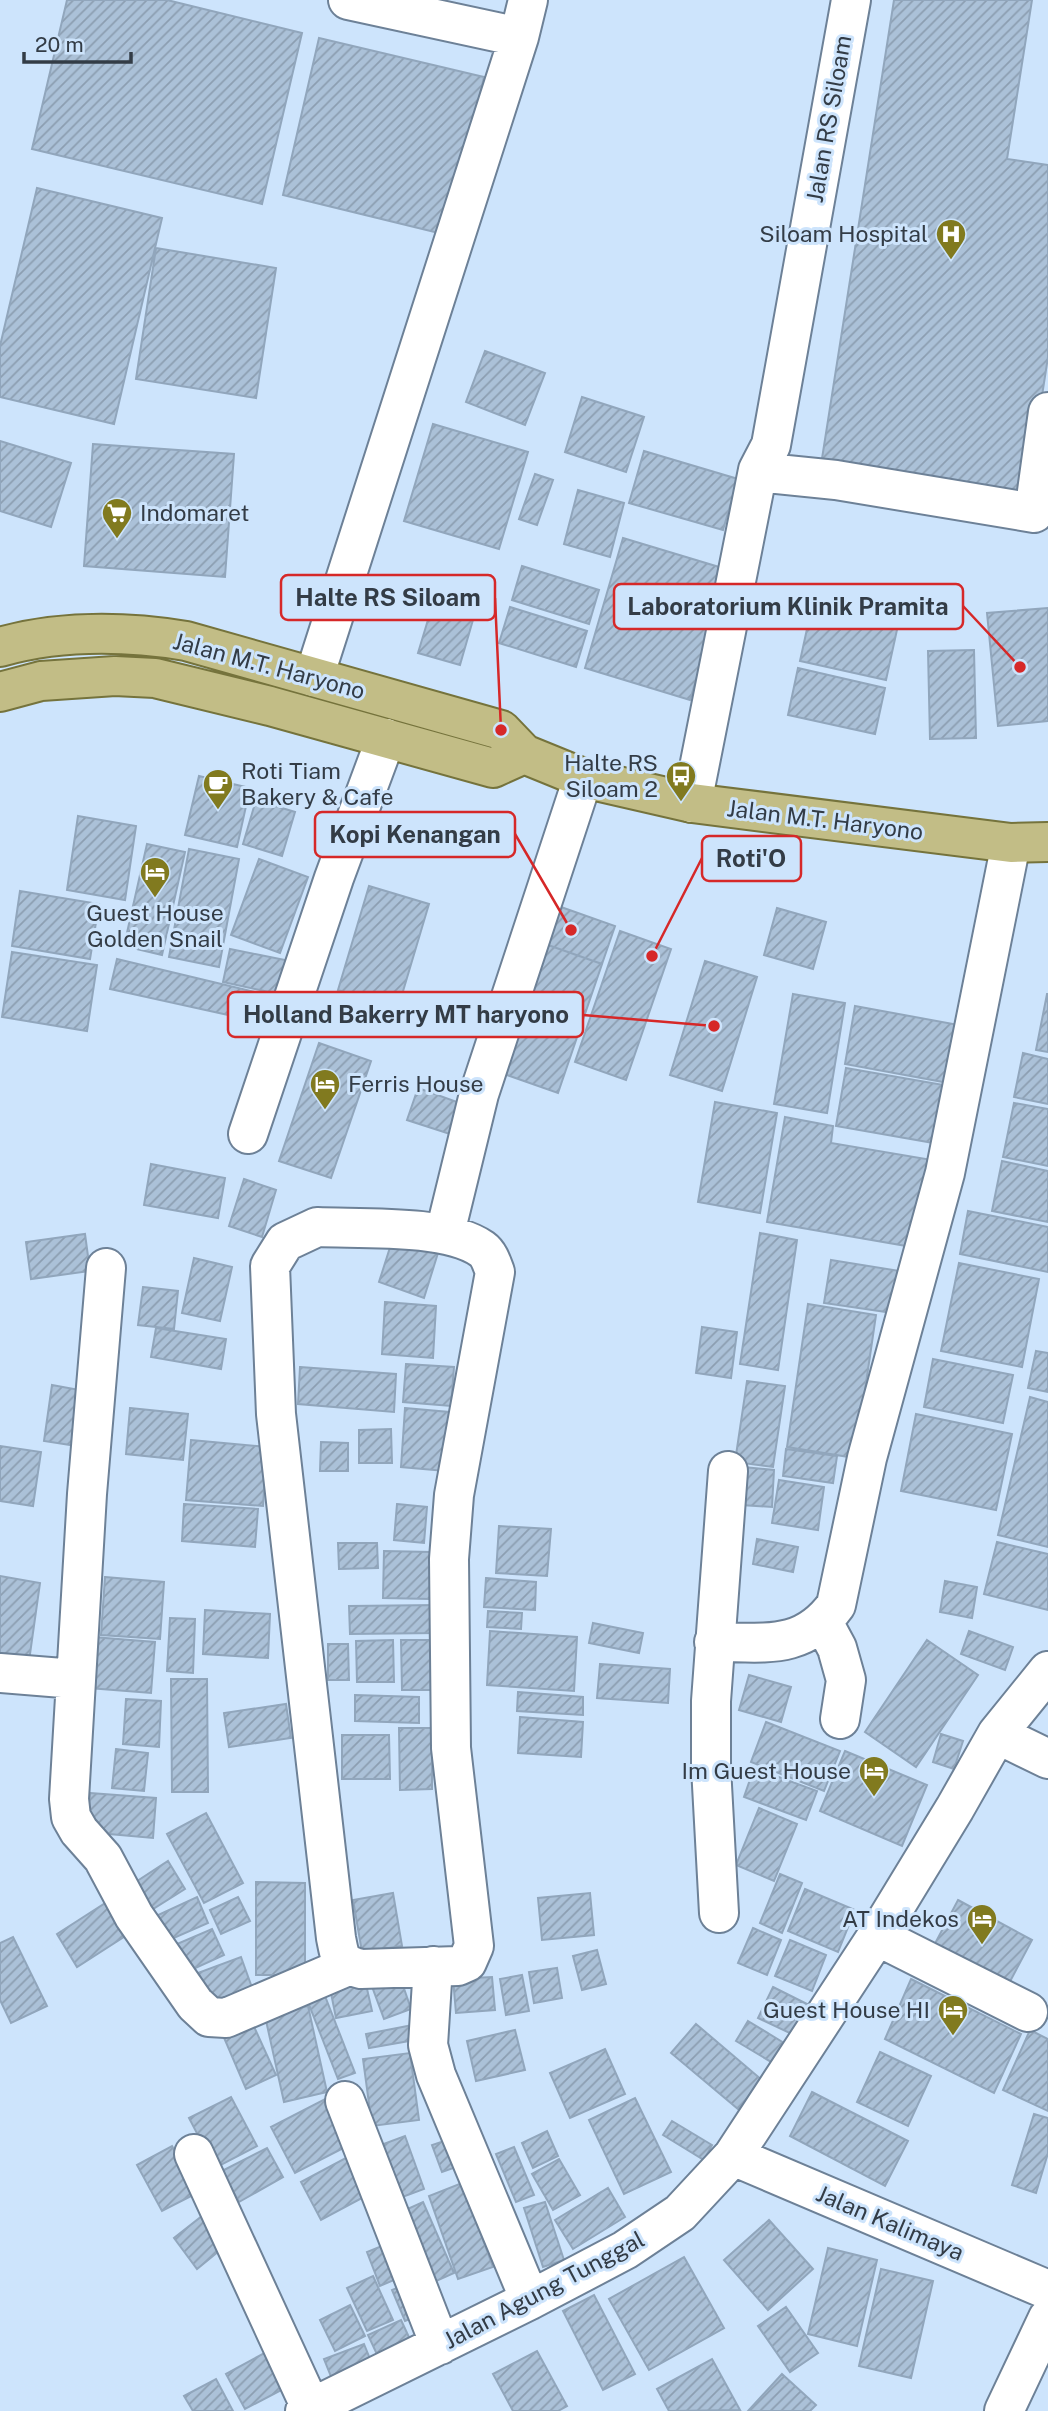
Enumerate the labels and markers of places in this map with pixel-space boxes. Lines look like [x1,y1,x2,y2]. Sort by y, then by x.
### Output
hospital icon: Siloam Hospital [934,217,968,261]
place label: Siloam Hospital [759,220,928,247]
supermarket icon: Indomaret [100,496,134,540]
place label: Indomaret [140,499,249,526]
callout: Halte RS Siloam [281,575,495,620]
callout: Laboratorium Klinik Pramita [614,584,963,629]
place label: Halte RS Siloam 2 [564,749,658,802]
place label: Roti Tiam Bakery & Cafe [241,757,394,810]
bus stop icon: Halte RS Siloam 2 [664,759,698,803]
cafe icon: Roti Tiam Bakery & Cafe [201,767,235,811]
callout: Kopi Kenangan [315,812,515,857]
callout: Roti'O [702,836,801,881]
hotel icon: Guest House Golden Snail [138,855,172,899]
place label: Guest House Golden Snail [86,899,224,952]
callout: Holland Bakerry MT haryono [228,992,583,1037]
hotel icon: Ferris House [308,1067,342,1111]
place label: Ferris House [348,1070,484,1097]
hotel icon: Im Guest House [857,1754,891,1798]
place label: Im Guest House [681,1757,851,1784]
hotel icon: AT Indekos [965,1902,999,1946]
place label: AT Indekos [842,1905,959,1932]
hotel icon: Guest House HI [936,1993,970,2037]
place label: Guest House HI [763,1996,930,2023]

